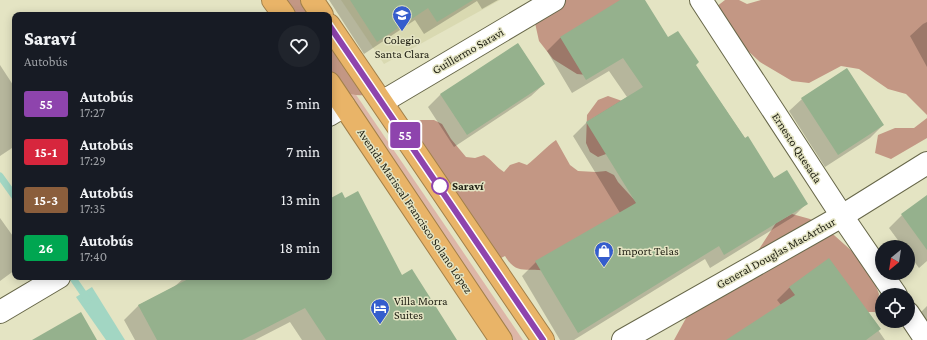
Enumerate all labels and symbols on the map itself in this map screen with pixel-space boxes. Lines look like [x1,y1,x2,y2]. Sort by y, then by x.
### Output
school or university icon: Colegio Santa Clara [391,4,413,32]
street label: Guillermo Saravi [430,25,506,77]
place label: Colegio Santa Clara [375,33,430,61]
street label: Ernesto Quesada [769,110,825,186]
line badge: 55 [387,122,423,148]
street label: Avenida Mariscal Francisco Solano López [354,126,476,296]
marker: Saraví [431,177,449,195]
place label: Saraví [452,179,484,193]
street label: General Douglas MacArthur [714,214,839,292]
shop icon: Import Telas [593,240,615,268]
north arrow [875,240,915,280]
place label: Import Telas [618,244,679,258]
place label: Villa Morra Suites [394,294,448,322]
hotel icon: Villa Morra Suites [369,297,391,325]

